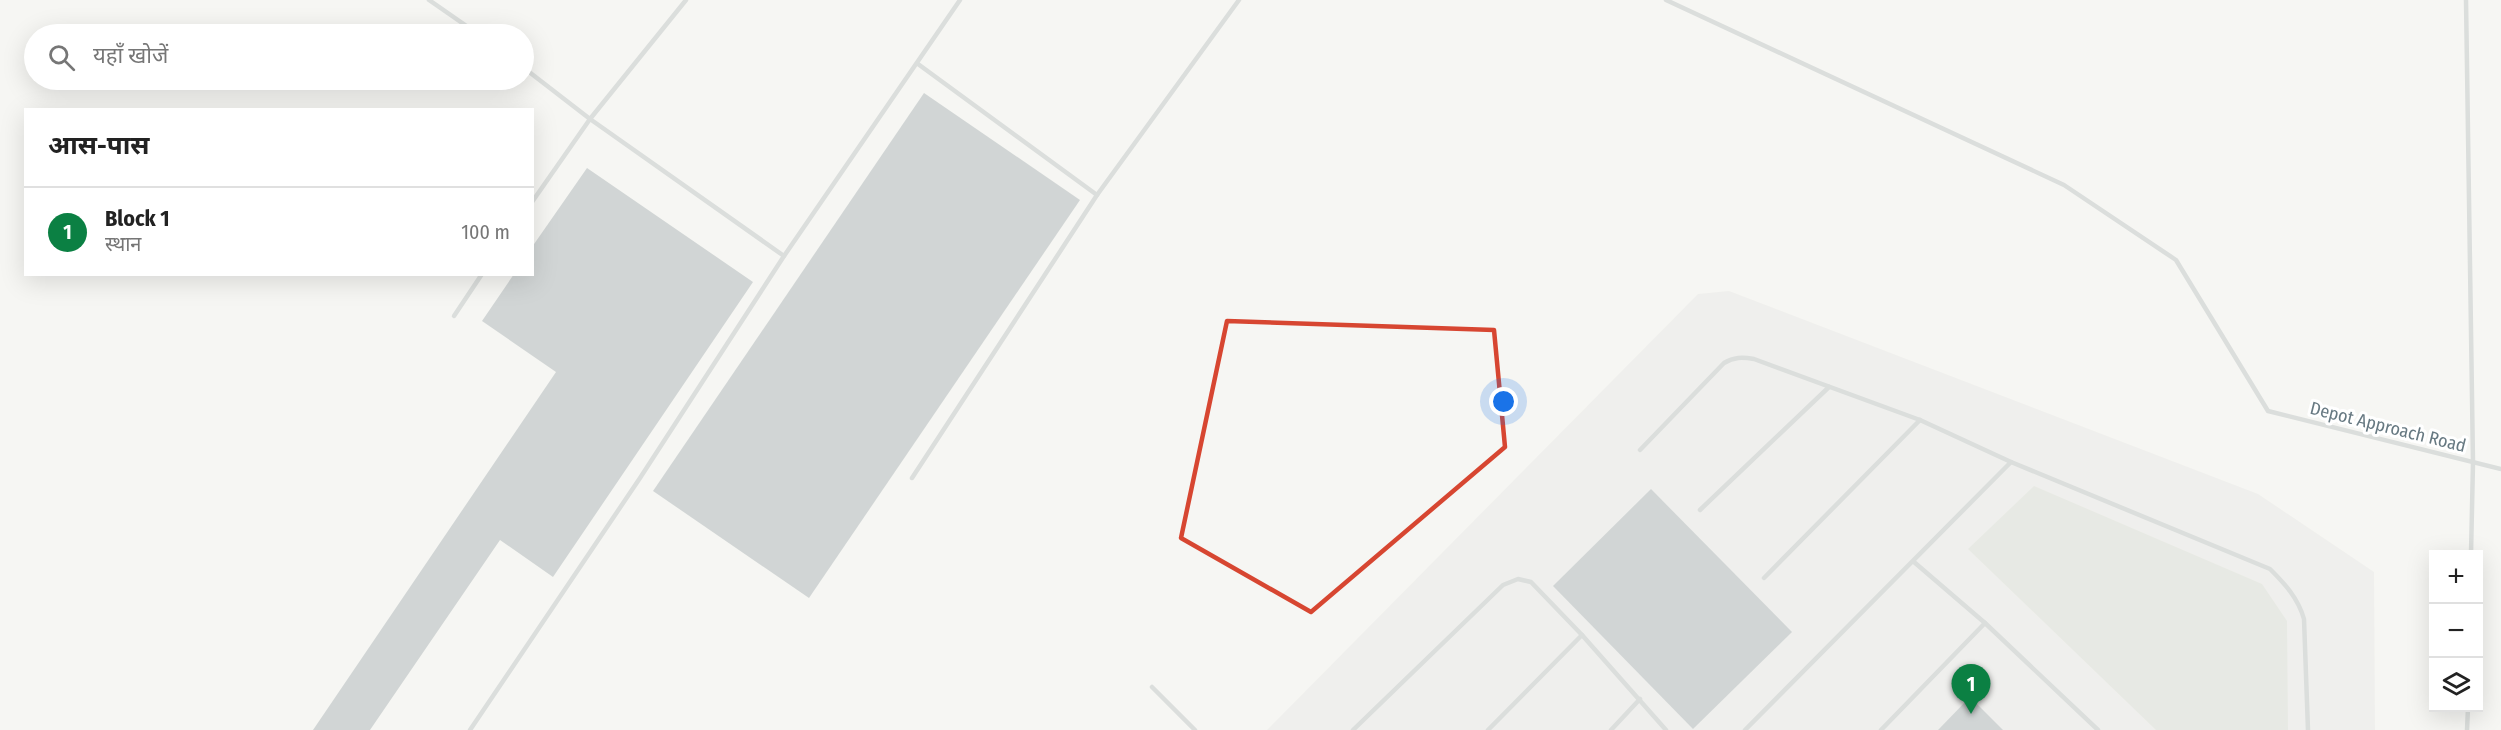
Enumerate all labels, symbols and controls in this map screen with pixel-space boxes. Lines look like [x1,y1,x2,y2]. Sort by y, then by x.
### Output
search box [24,24,534,90]
icon: search [45,41,78,74]
text: यहाँ खोजें [93,42,168,69]
text: आस-पास [48,130,150,161]
text: Block 1 [105,205,170,232]
text: 1 [63,220,72,244]
text: 100 m [461,220,510,244]
text: स्थान [105,232,141,256]
your location [1489,387,1518,416]
street label: Depot Approach Road [2308,397,2468,457]
map controls [2429,550,2483,712]
button: + [2429,550,2483,604]
button: − [2429,604,2483,658]
button: layers [2429,658,2483,712]
pin: 1 [1952,664,1990,714]

